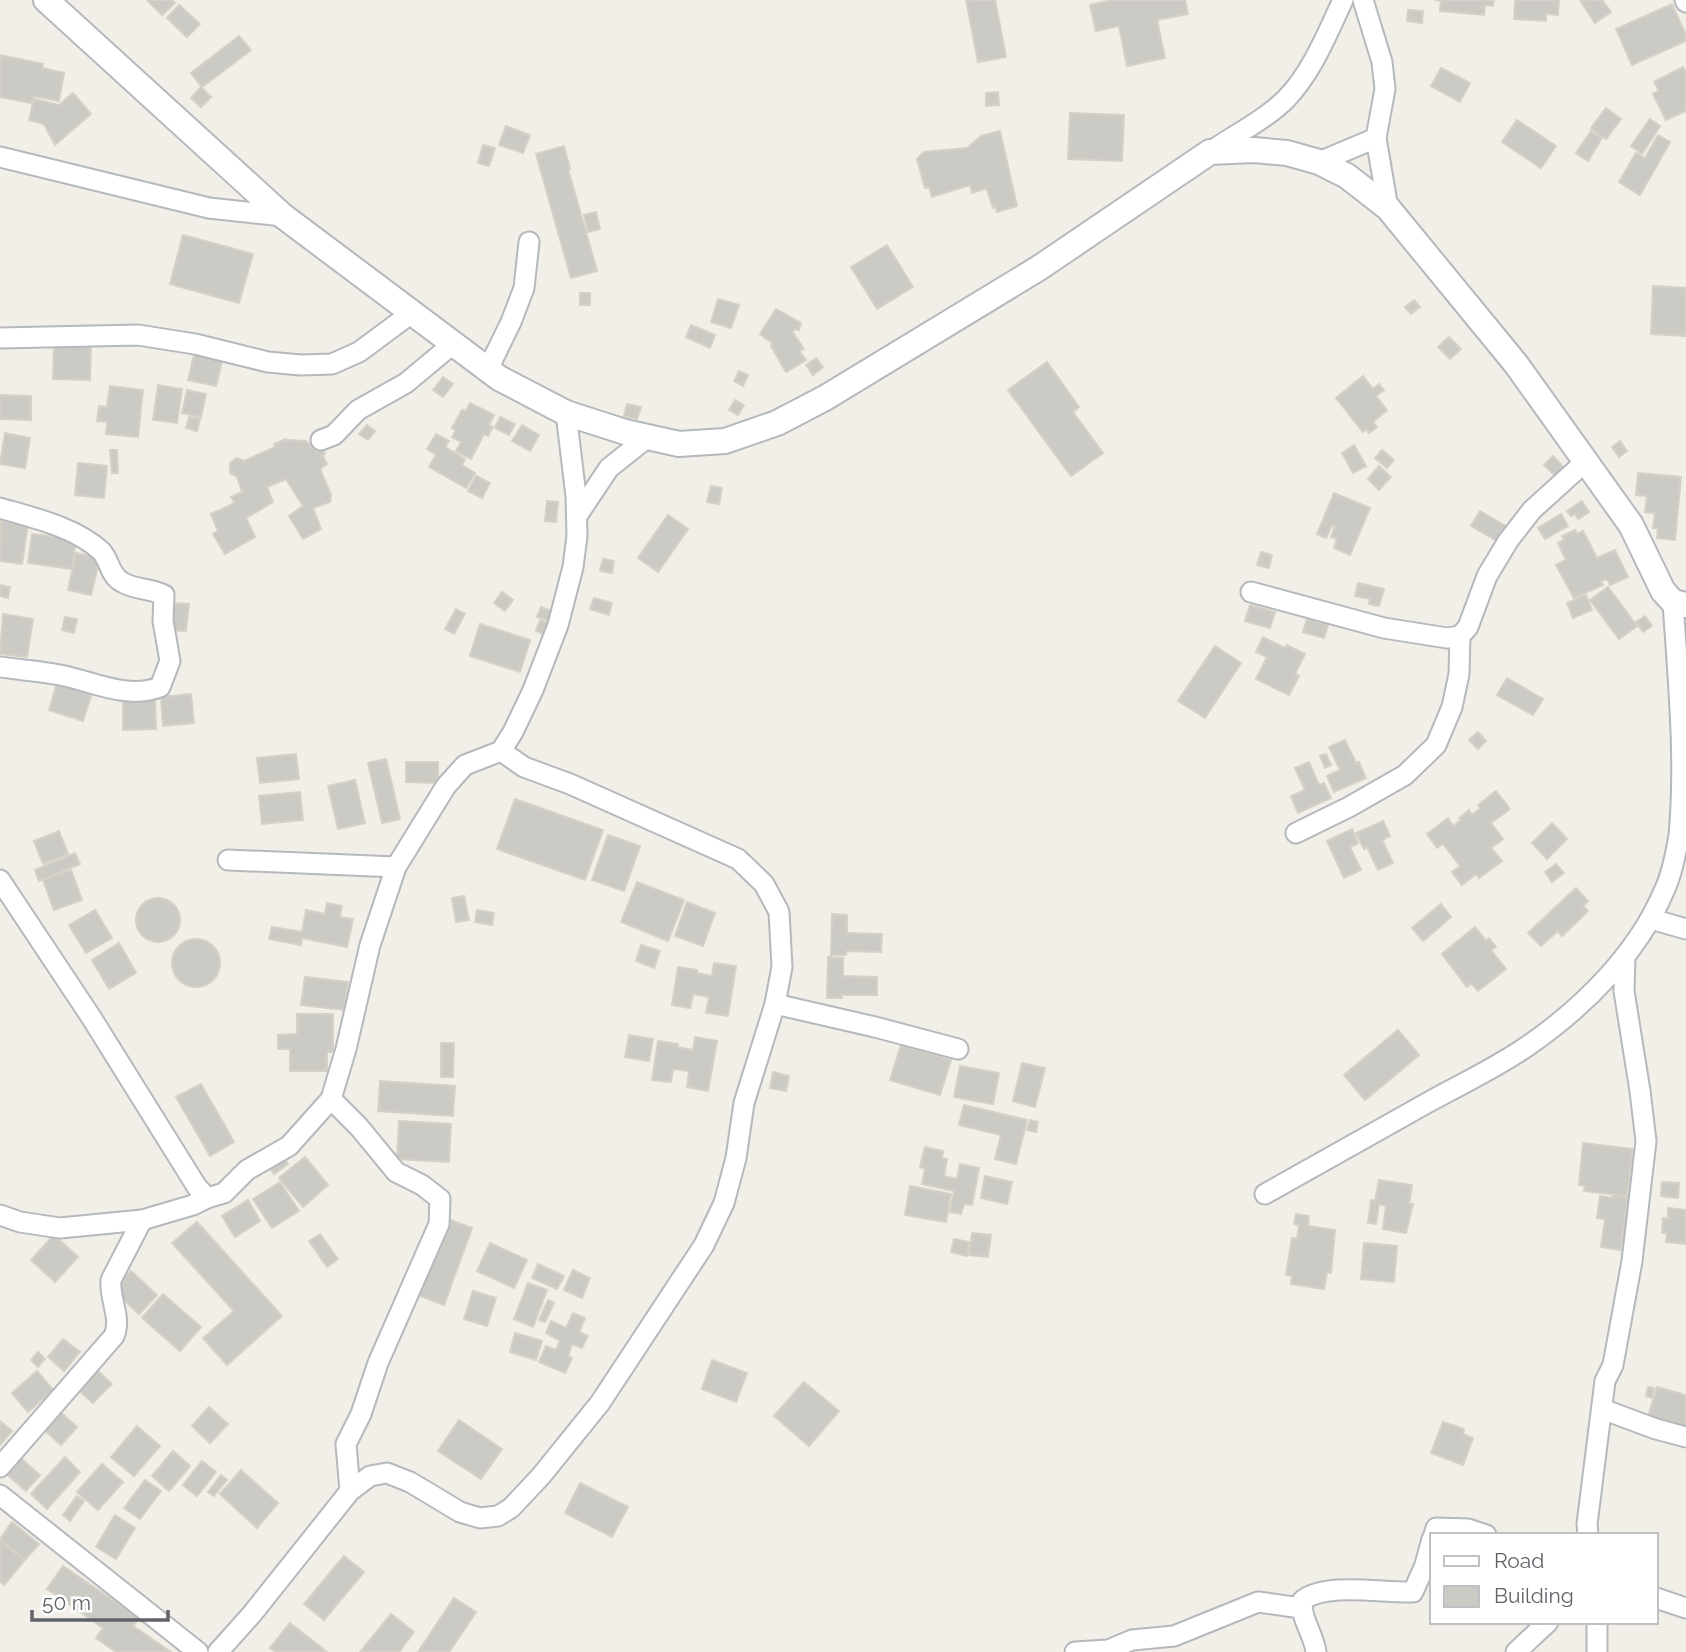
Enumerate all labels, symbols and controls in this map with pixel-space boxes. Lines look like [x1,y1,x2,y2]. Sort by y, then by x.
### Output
legend [1430,1533,1658,1624]
text: Road [1494,1548,1544,1573]
scale bar [32,1578,168,1622]
text: Building [1494,1583,1574,1608]
text: 50 m [42,1590,91,1615]

